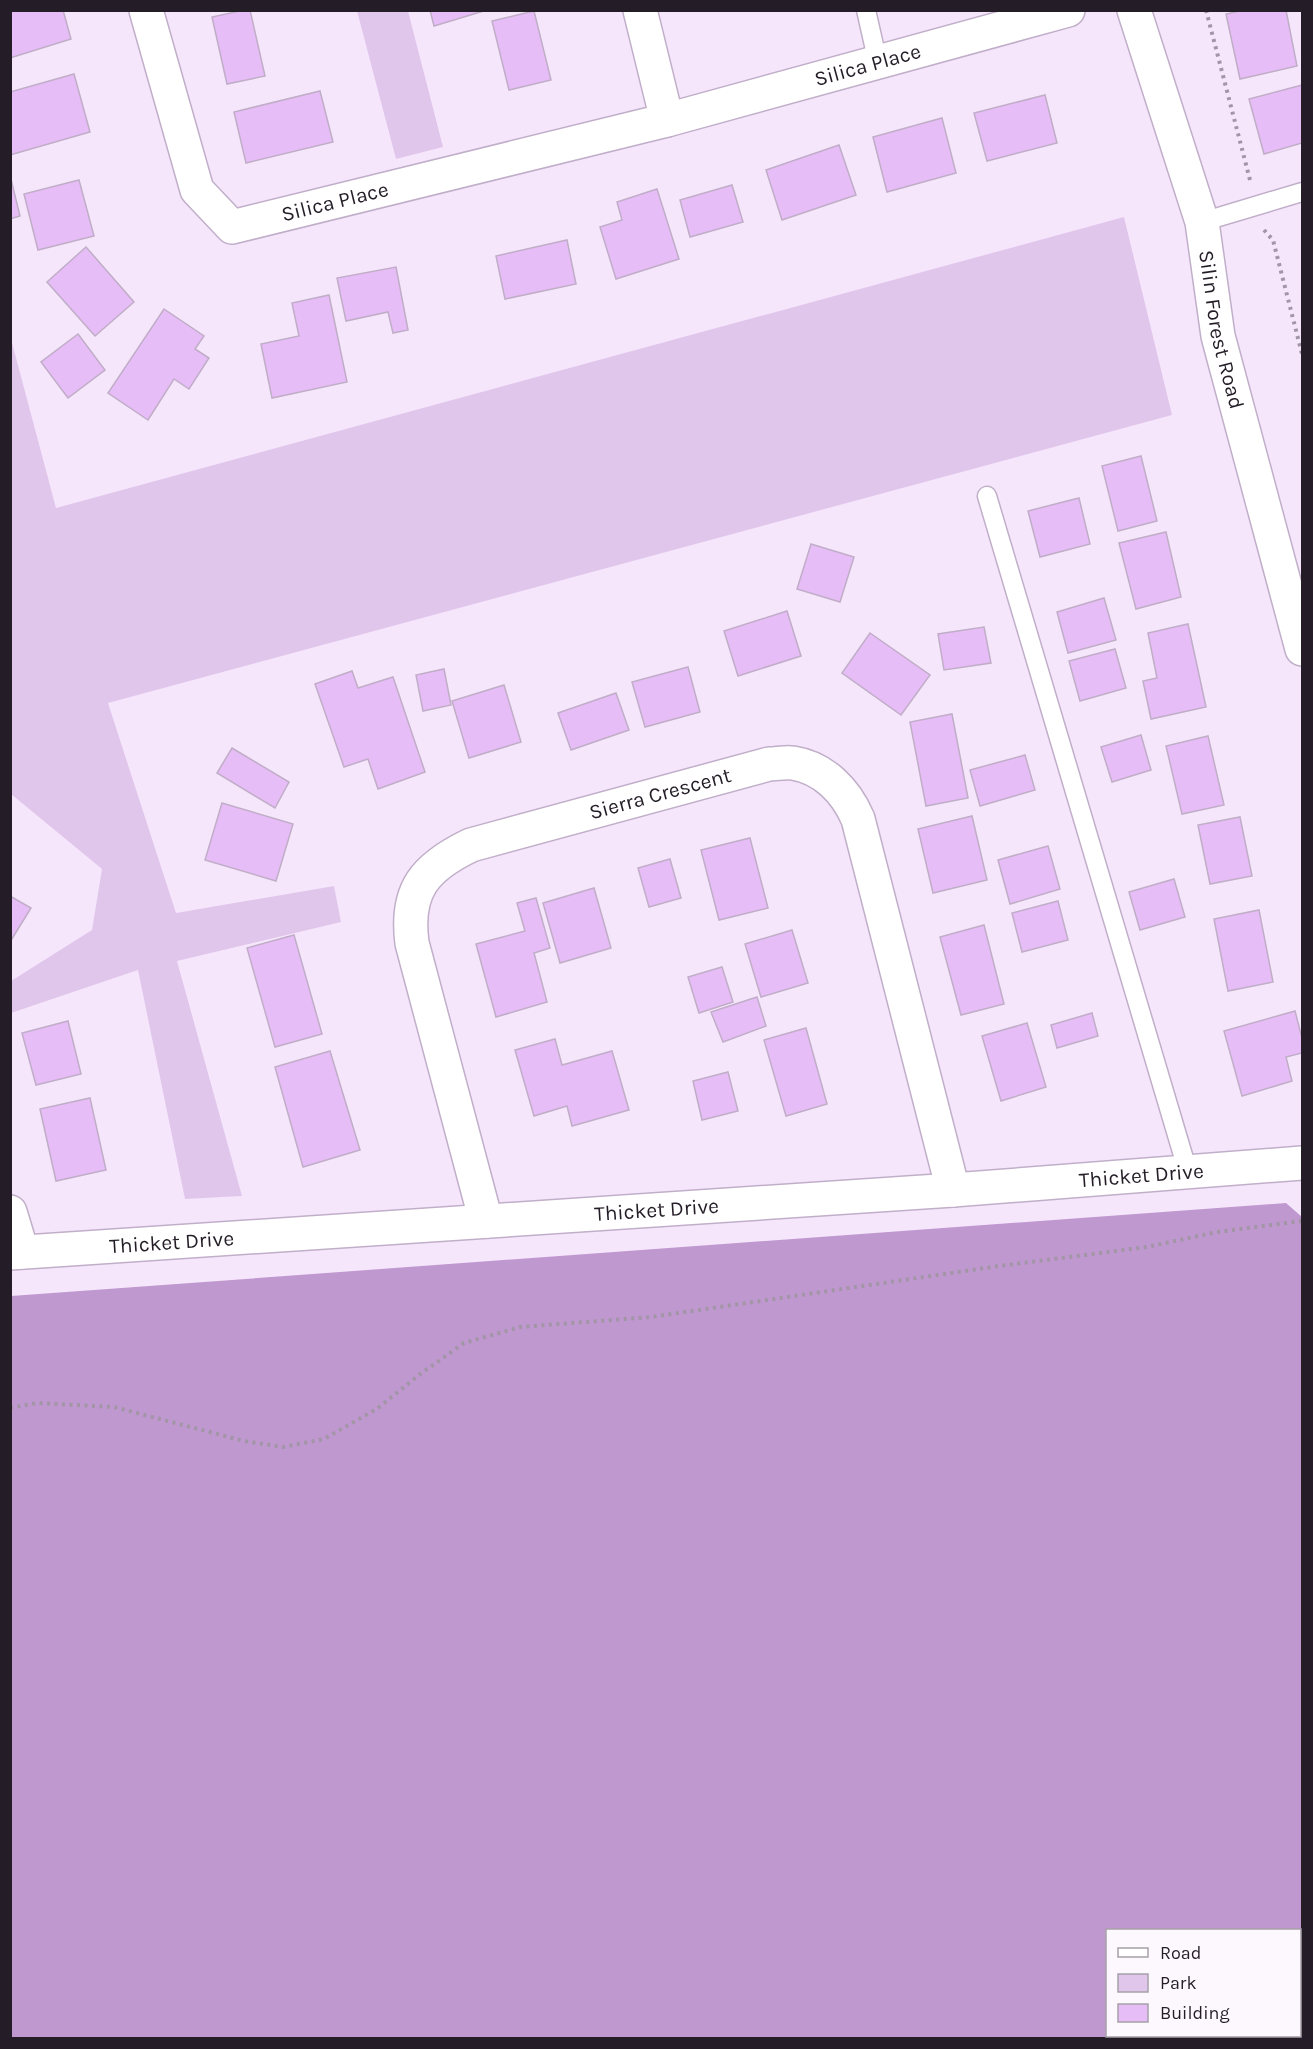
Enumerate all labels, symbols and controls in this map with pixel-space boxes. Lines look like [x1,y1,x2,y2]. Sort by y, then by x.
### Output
street label: Silica Place [812,39,923,91]
street label: Silica Place [279,177,391,226]
street label: Silin Forest Road [1194,249,1249,412]
street label: Sierra Crescent [587,763,734,824]
street label: Thicket Drive [1078,1159,1205,1192]
street label: Thicket Drive [593,1194,720,1226]
street label: Thicket Drive [109,1226,235,1258]
legend [1106,1929,1301,2037]
text: Road [1160,1942,1201,1964]
text: Park [1160,1972,1197,1994]
text: Building [1160,2002,1230,2024]

